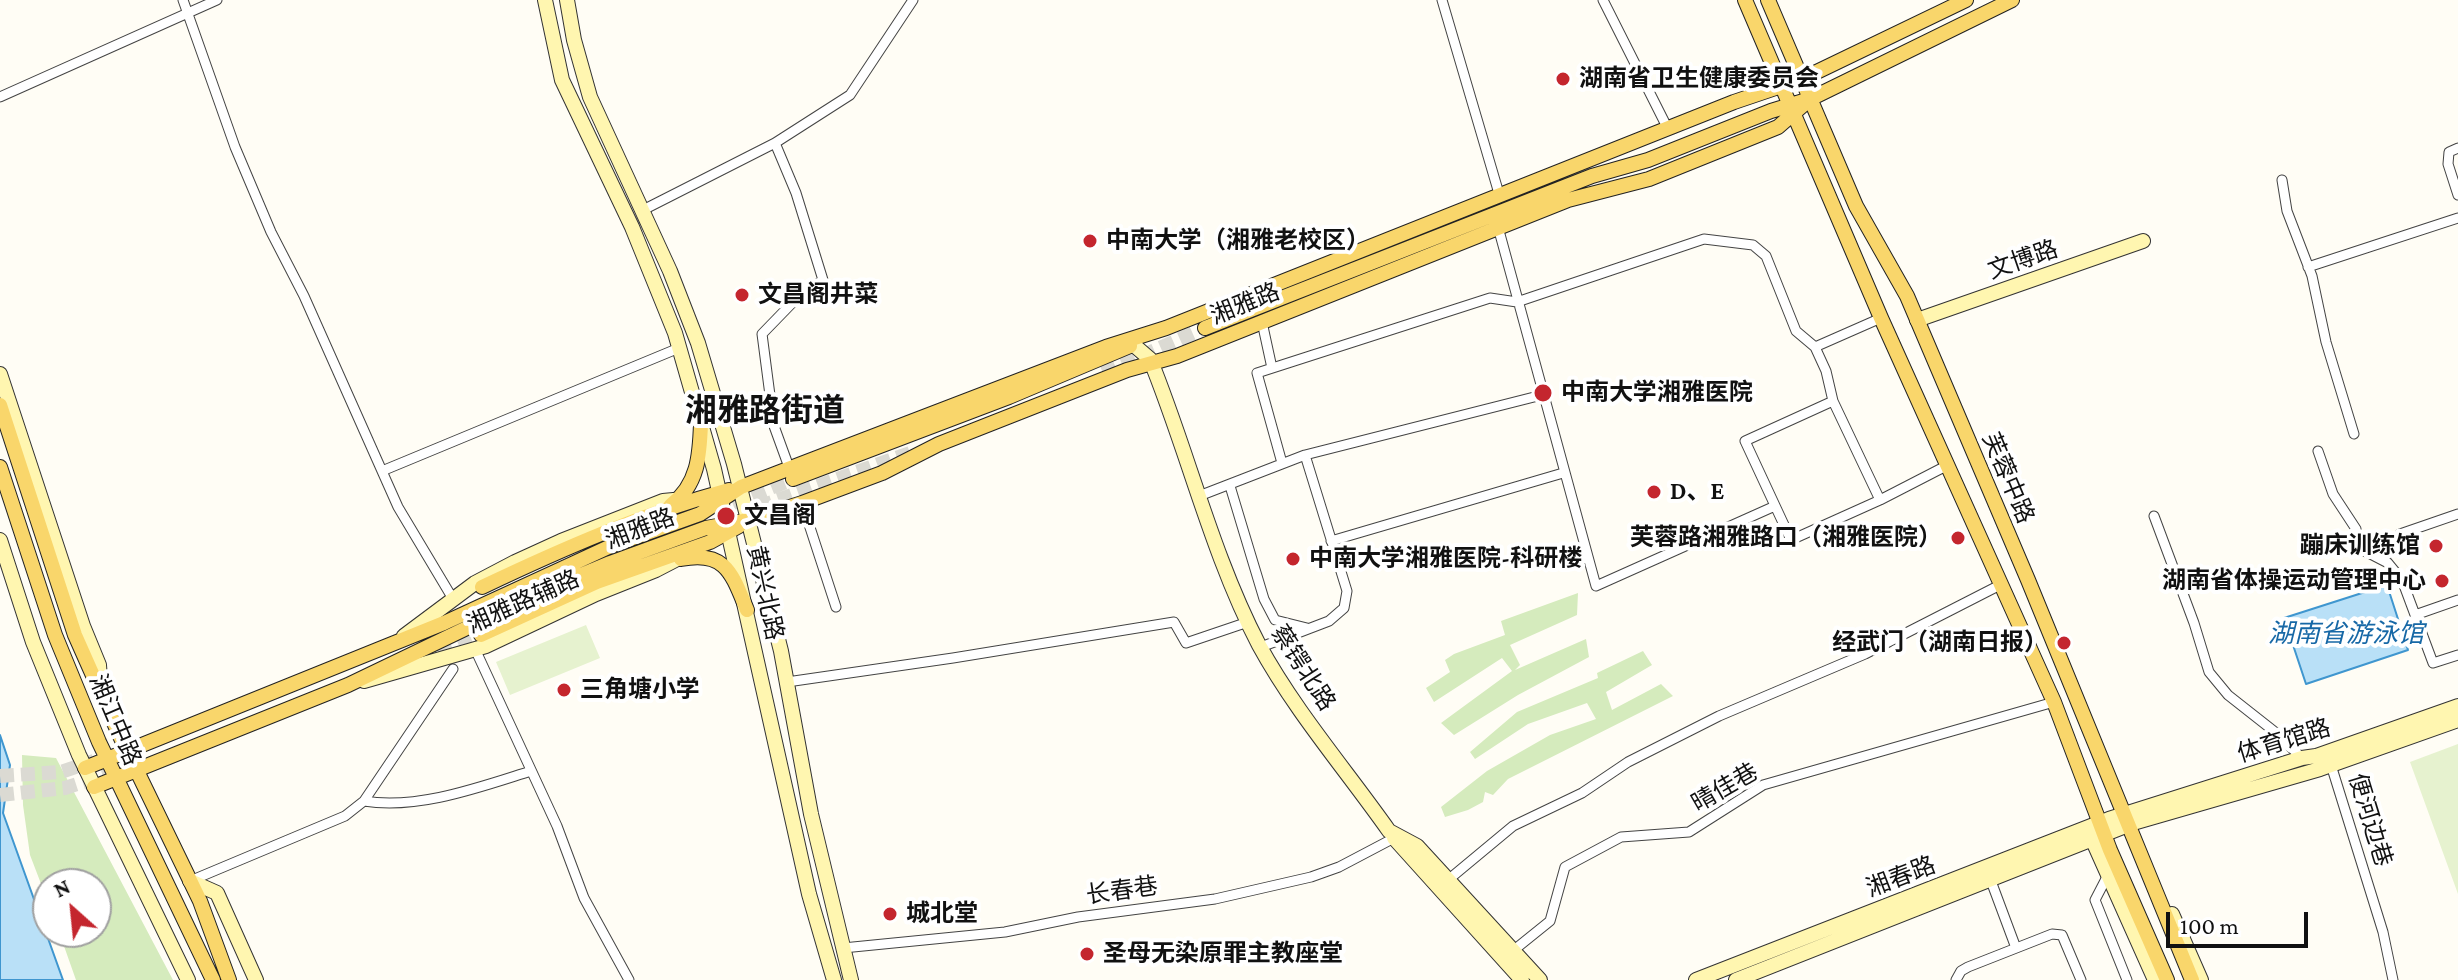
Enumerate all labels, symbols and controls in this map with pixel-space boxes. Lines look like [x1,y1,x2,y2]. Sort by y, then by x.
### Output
place label: 湖南省卫生健康委员会 [1579,65,1819,93]
marker: 湖南省卫生健康委员会 [1554,70,1572,88]
place label: 中南大学（湘雅老校区） [1106,227,1370,255]
marker: 中南大学（湘雅老校区） [1081,232,1099,250]
street label: 文博路 [1984,235,2062,285]
street label: 湘雅路 [1206,277,1284,331]
place label: 文昌阁井菜 [758,281,878,309]
marker: 文昌阁井菜 [733,286,751,304]
place label: 中南大学湘雅医院 [1561,379,1753,407]
marker: 中南大学湘雅医院 [1532,382,1554,404]
district label: 湘雅路街道 [685,392,845,430]
street label: 芙蓉中路 [1976,428,2040,528]
place label: D、E [1670,478,1724,506]
marker: D、E [1645,483,1663,501]
place label: 文昌阁 [744,502,816,530]
street label: 湘雅路 [601,503,679,555]
marker: 文昌阁 [715,505,737,527]
place label: 芙蓉路湘雅路口（湘雅医院） [1630,524,1942,552]
marker: 芙蓉路湘雅路口（湘雅医院） [1949,529,1967,547]
place label: 蹦床训练馆 [2300,532,2420,560]
marker: 蹦床训练馆 [2427,537,2445,555]
street label: 黄兴北路 [741,543,789,643]
place label: 中南大学湘雅医院-科研楼 [1309,545,1582,573]
marker: 中南大学湘雅医院-科研楼 [1284,550,1302,568]
street label: 湘雅路辅路 [462,564,584,640]
place label: 湖南省体操运动管理中心 [2162,567,2426,595]
marker: 湖南省体操运动管理中心 [2433,572,2451,590]
water label: 湖南省游泳馆 [2268,618,2424,650]
street label: 蔡锷北路 [1265,620,1341,716]
place label: 经武门（湖南日报） [1832,629,2048,657]
marker: 经武门（湖南日报） [2055,634,2073,652]
street label: 湘江中路 [83,670,147,770]
place label: 三角塘小学 [580,676,700,704]
marker: 三角塘小学 [555,681,573,699]
street label: 体育馆路 [2234,713,2334,769]
street label: 晴佳巷 [1687,758,1763,818]
street label: 便河边巷 [2342,770,2398,870]
street label: 湘春路 [1862,851,1940,903]
north arrow [32,868,112,948]
street label: 长春巷 [1084,872,1160,910]
text: N [49,873,74,902]
scale bar [2170,896,2312,946]
place label: 城北堂 [906,900,978,928]
marker: 城北堂 [881,905,899,923]
text: 100 m [2180,912,2239,939]
place label: 圣母无染原罪主教座堂 [1103,940,1343,968]
marker: 圣母无染原罪主教座堂 [1078,945,1096,963]

